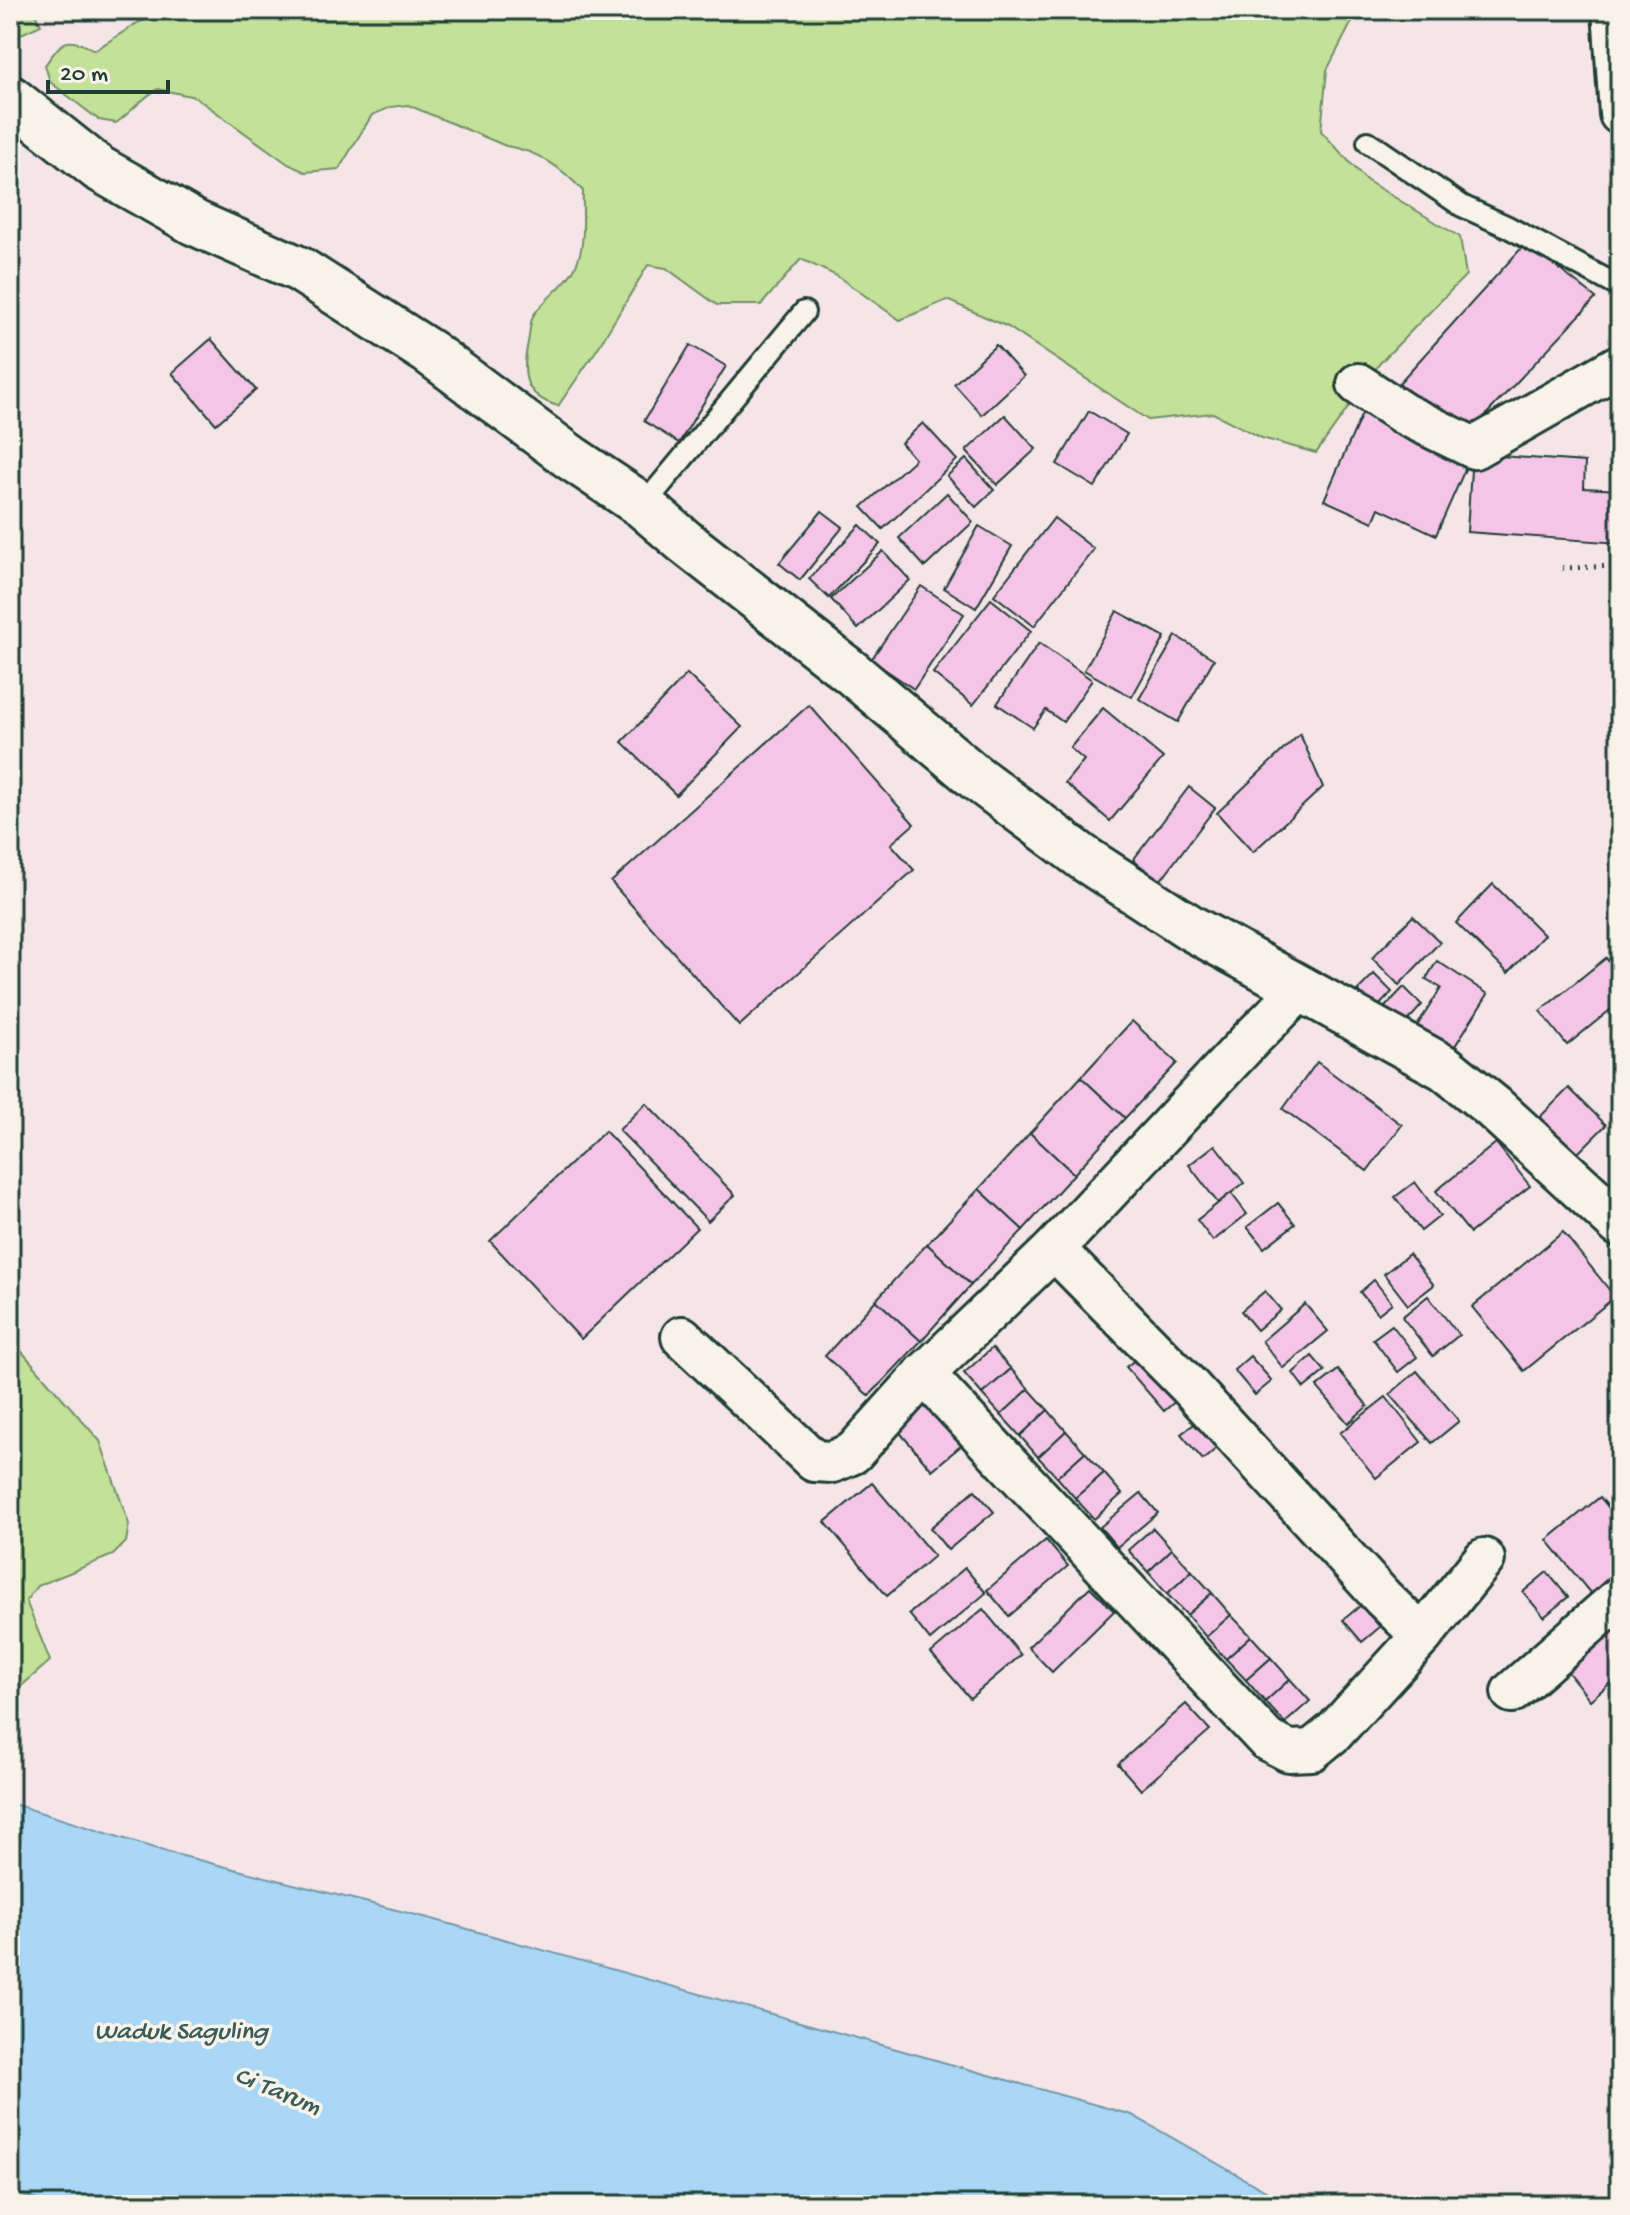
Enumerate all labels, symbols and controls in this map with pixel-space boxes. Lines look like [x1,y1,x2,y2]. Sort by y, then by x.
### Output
scale bar [48,44,168,94]
text: 20 m [60,61,108,90]
water label: Waduk Saguling [94,2018,270,2049]
water label: Ci Tarum [229,2062,325,2124]

